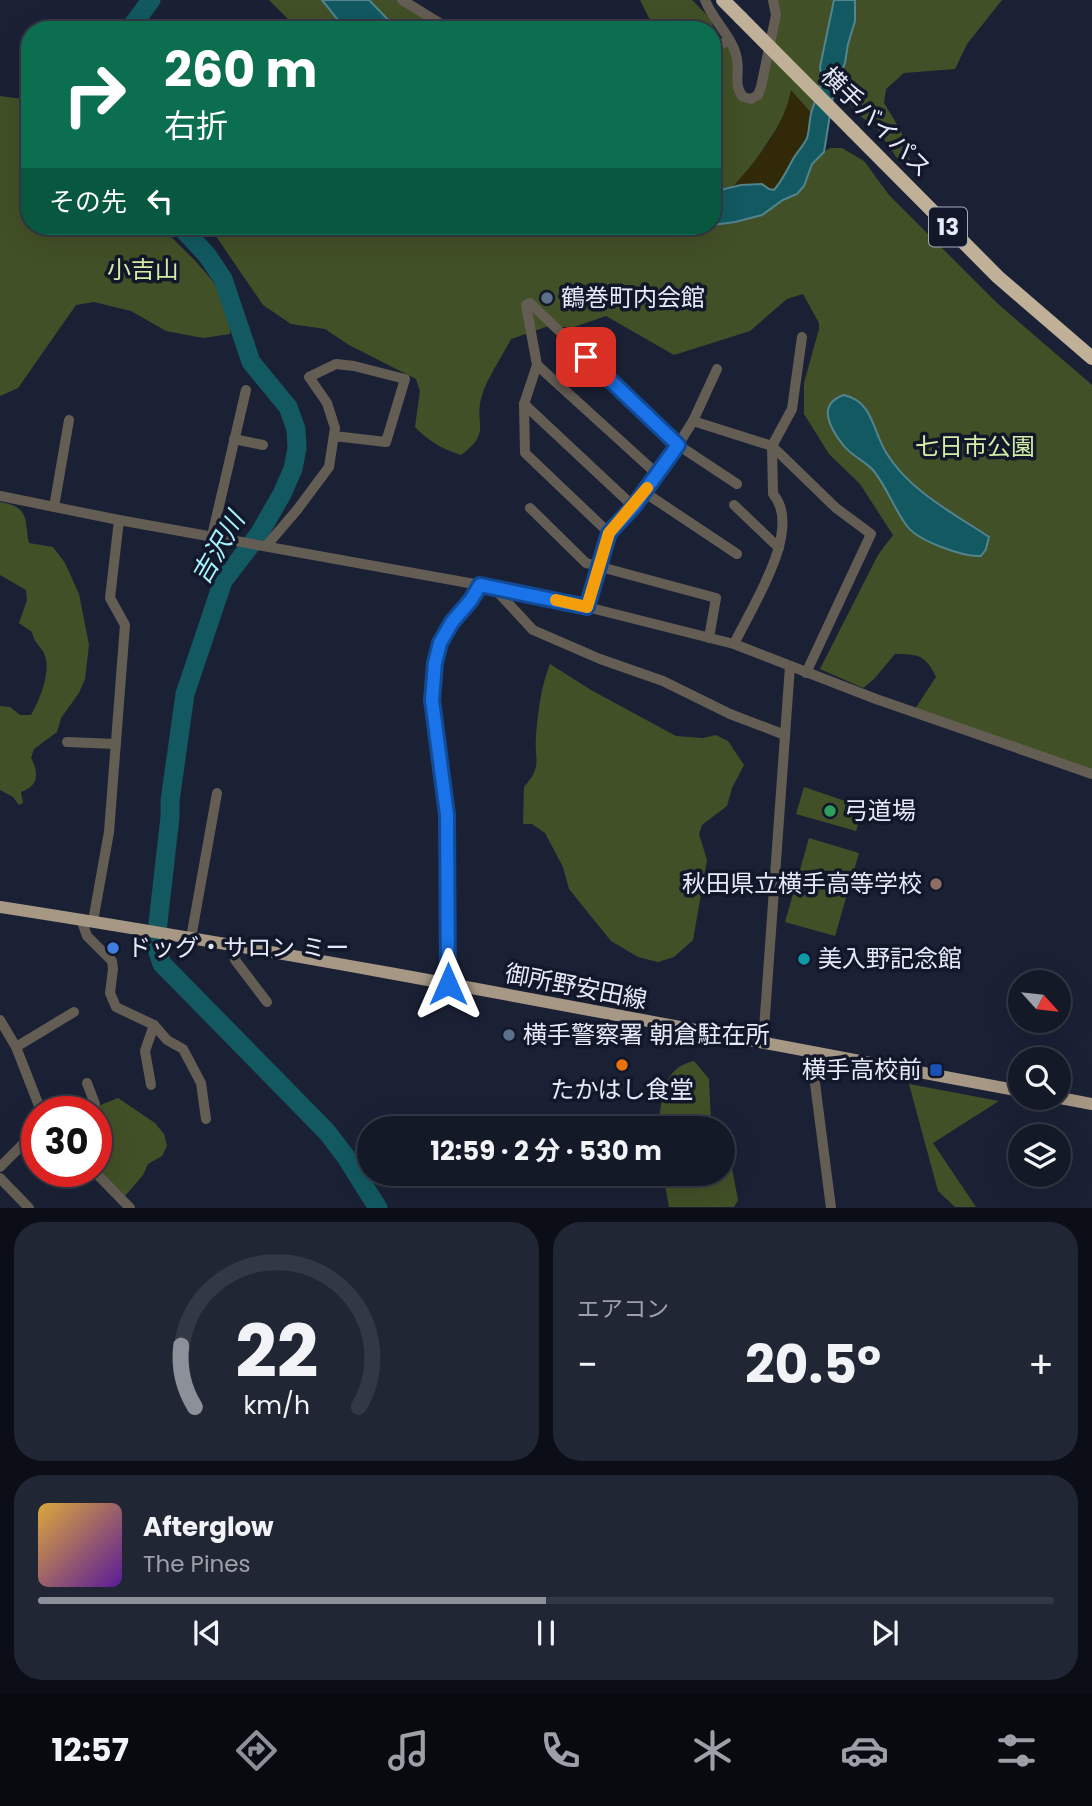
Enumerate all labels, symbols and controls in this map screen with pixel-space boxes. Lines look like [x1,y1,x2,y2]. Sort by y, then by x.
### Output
text: 260 m [164,36,317,104]
icon: right [49,49,140,140]
street label: 横手バイパス [814,59,939,184]
text: 右折 [164,103,228,148]
icon: left [141,182,179,220]
text: その先 [49,184,127,220]
road number: 13 [929,208,967,246]
park label: 小吉山 [107,253,179,286]
place label: 鶴巻町内会館 [561,281,705,314]
marker: 鶴巻町内会館 [539,290,555,306]
pin [556,327,616,387]
icon: arrive [567,338,605,376]
park label: 七日市公園 [915,430,1035,463]
water label: 吉沢川 [183,503,255,591]
place label: 弓道場 [844,794,916,827]
marker: 弓道場 [822,803,838,819]
place label: 秋田県立横手高等学校 [682,867,922,900]
marker: 秋田県立横手高等学校 [928,876,944,892]
place label: ドッグ・サロン ミー [127,931,349,964]
marker: ドッグ・サロン ミー [105,940,121,956]
place label: 美入野記念館 [818,942,962,975]
position arrow [411,947,485,1021]
marker: 美入野記念館 [796,951,812,967]
street label: 御所野安田線 [502,957,650,1016]
north arrow [1008,970,1071,1032]
map controls [1008,970,1071,1187]
place label: 横手警察署 朝倉駐在所 [523,1018,769,1051]
marker: 横手警察署 朝倉駐在所 [501,1027,517,1043]
button: search [1008,1047,1071,1110]
place label: 横手高校前 [802,1053,922,1086]
marker: たかはし食堂 [614,1057,630,1073]
marker: 横手高校前 [928,1062,944,1078]
place label: たかはし食堂 [550,1073,694,1106]
speed limit sign: 30 [21,1096,112,1187]
button: layers [1008,1124,1071,1187]
text: 12:59 · 2 分 · 530 m [430,1133,662,1169]
text: エアコン [577,1293,669,1325]
text: 22 [235,1302,318,1403]
text: 20.5° [745,1328,881,1401]
text: − [577,1338,598,1391]
text: + [1028,1338,1054,1391]
text: km/h [243,1388,310,1423]
text: Afterglow [143,1509,274,1545]
text: The Pines [143,1548,251,1580]
icon: previous [188,1614,226,1652]
icon: pause [527,1614,565,1652]
icon: next [866,1614,904,1652]
icon: directions [232,1726,281,1775]
icon: music [384,1726,433,1775]
icon: phone [536,1726,585,1775]
icon: climate [688,1726,737,1775]
icon: car [840,1726,889,1775]
icon: filters [992,1726,1041,1775]
text: 12:57 [51,1727,129,1772]

